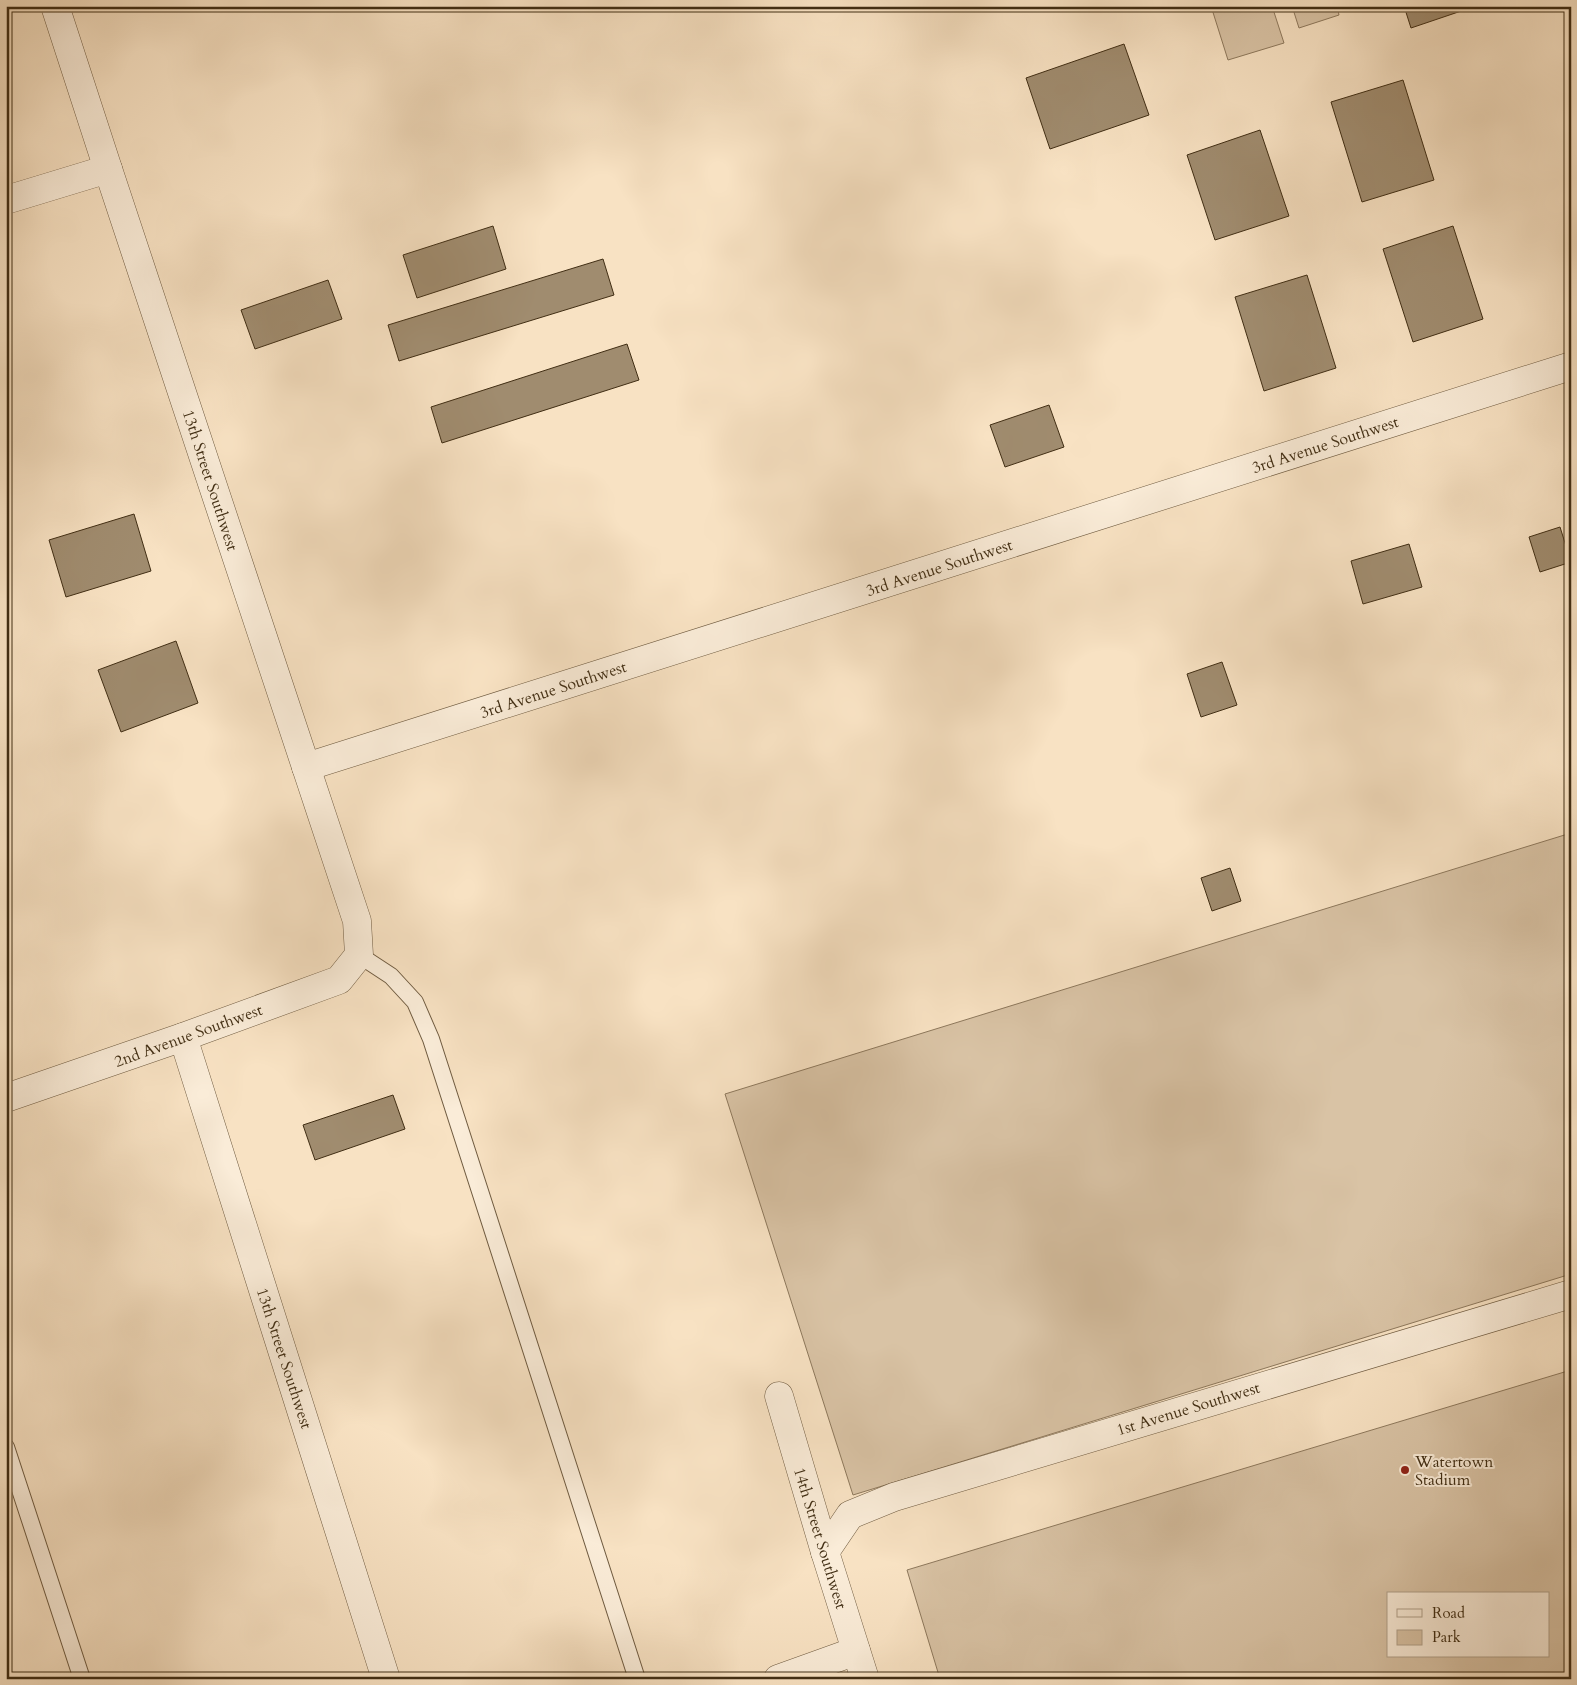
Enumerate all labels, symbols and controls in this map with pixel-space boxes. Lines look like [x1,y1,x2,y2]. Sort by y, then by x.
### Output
street label: 13th Street Southwest [177,407,243,554]
street label: 3rd Avenue Southwest [1249,411,1401,479]
street label: 3rd Avenue Southwest [863,534,1015,602]
street label: 3rd Avenue Southwest [477,656,629,724]
street label: 2nd Avenue Southwest [111,999,265,1073]
street label: 13th Street Southwest [251,1285,317,1432]
street label: 1st Avenue Southwest [1114,1377,1263,1441]
place label: Watertown Stadium [1414,1451,1493,1491]
marker: Watertown Stadium [1399,1464,1411,1476]
street label: 14th Street Southwest [788,1465,852,1612]
legend [1387,1592,1550,1658]
text: Road [1432,1603,1465,1623]
text: Park [1432,1627,1461,1647]

